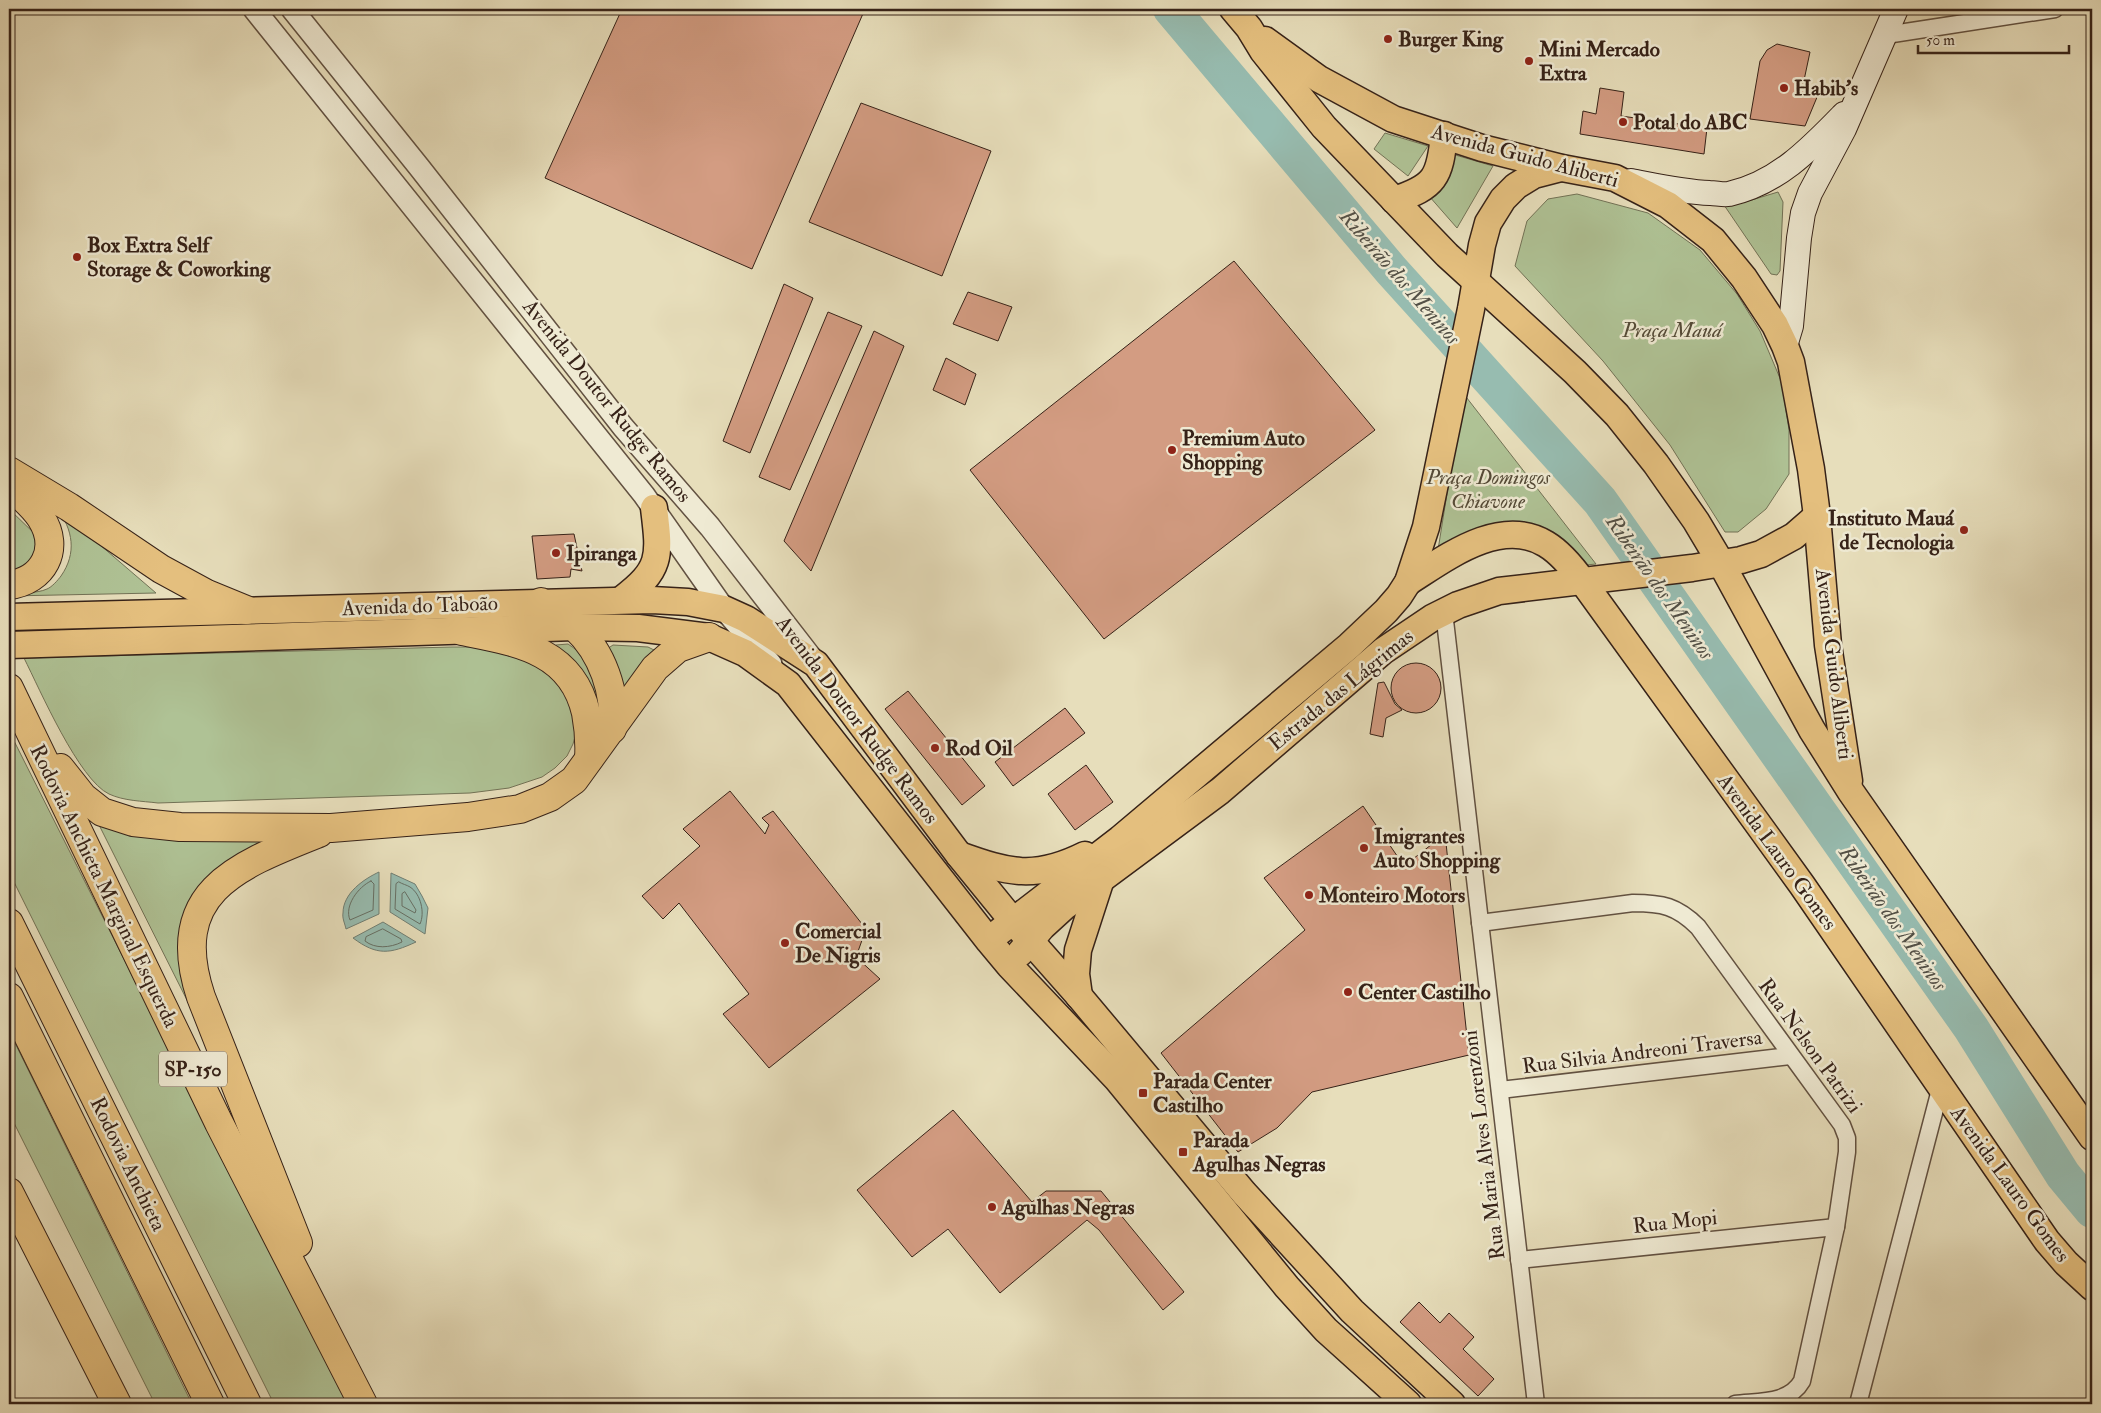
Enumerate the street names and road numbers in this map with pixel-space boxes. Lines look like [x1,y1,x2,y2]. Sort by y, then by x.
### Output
street label: Avenida Guido Aliberti [1428,118,1622,194]
street label: Avenida Doutor Rudge Ramos [516,293,697,508]
street label: Avenida Guido Aliberti [1809,566,1859,762]
street label: Avenida do Taboão [341,590,498,622]
street label: Avenida Doutor Rudge Ramos [769,610,944,830]
street label: Estrada das Lágrimas [1263,623,1419,757]
street label: Rodovia Anchieta Marginal Esquerda [23,740,185,1032]
street label: Avenida Lauro Gomes [1710,768,1843,936]
street label: Rua Nelson Patrizi [1752,973,1868,1119]
street label: Rua Silvia Andreoni Traversa [1520,1024,1764,1080]
street label: Rua Maria Alves Lorenzoni [1456,1028,1512,1261]
road number: SP-150 [159,1052,227,1086]
street label: Rodovia Anchieta [84,1092,172,1236]
street label: Avenida Lauro Gomes [1943,1100,2076,1268]
street label: Rua Mopi [1631,1204,1719,1240]

